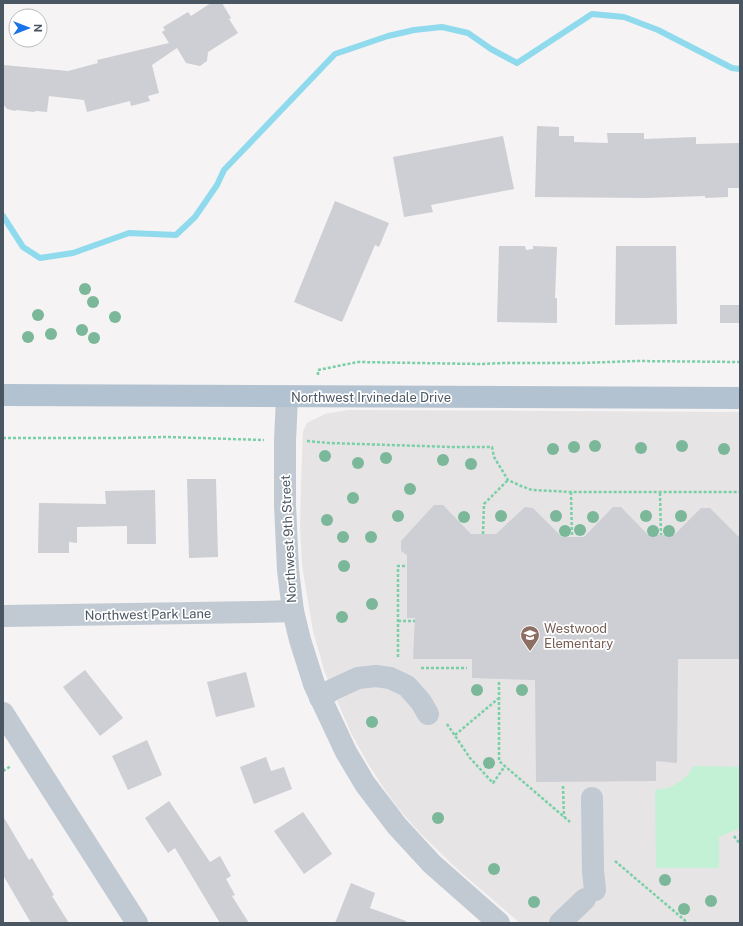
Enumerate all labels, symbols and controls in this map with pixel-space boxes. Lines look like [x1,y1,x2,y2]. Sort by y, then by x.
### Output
north arrow [8,8,48,48]
text: N [32,24,44,32]
street label: Northwest Irvinedale Drive [291,390,451,405]
street label: Northwest 9th Street [278,475,299,603]
street label: Northwest Park Lane [85,606,211,623]
place label: Westwood Elementary [544,621,613,651]
school or university icon: Westwood Elementary [519,624,541,652]

